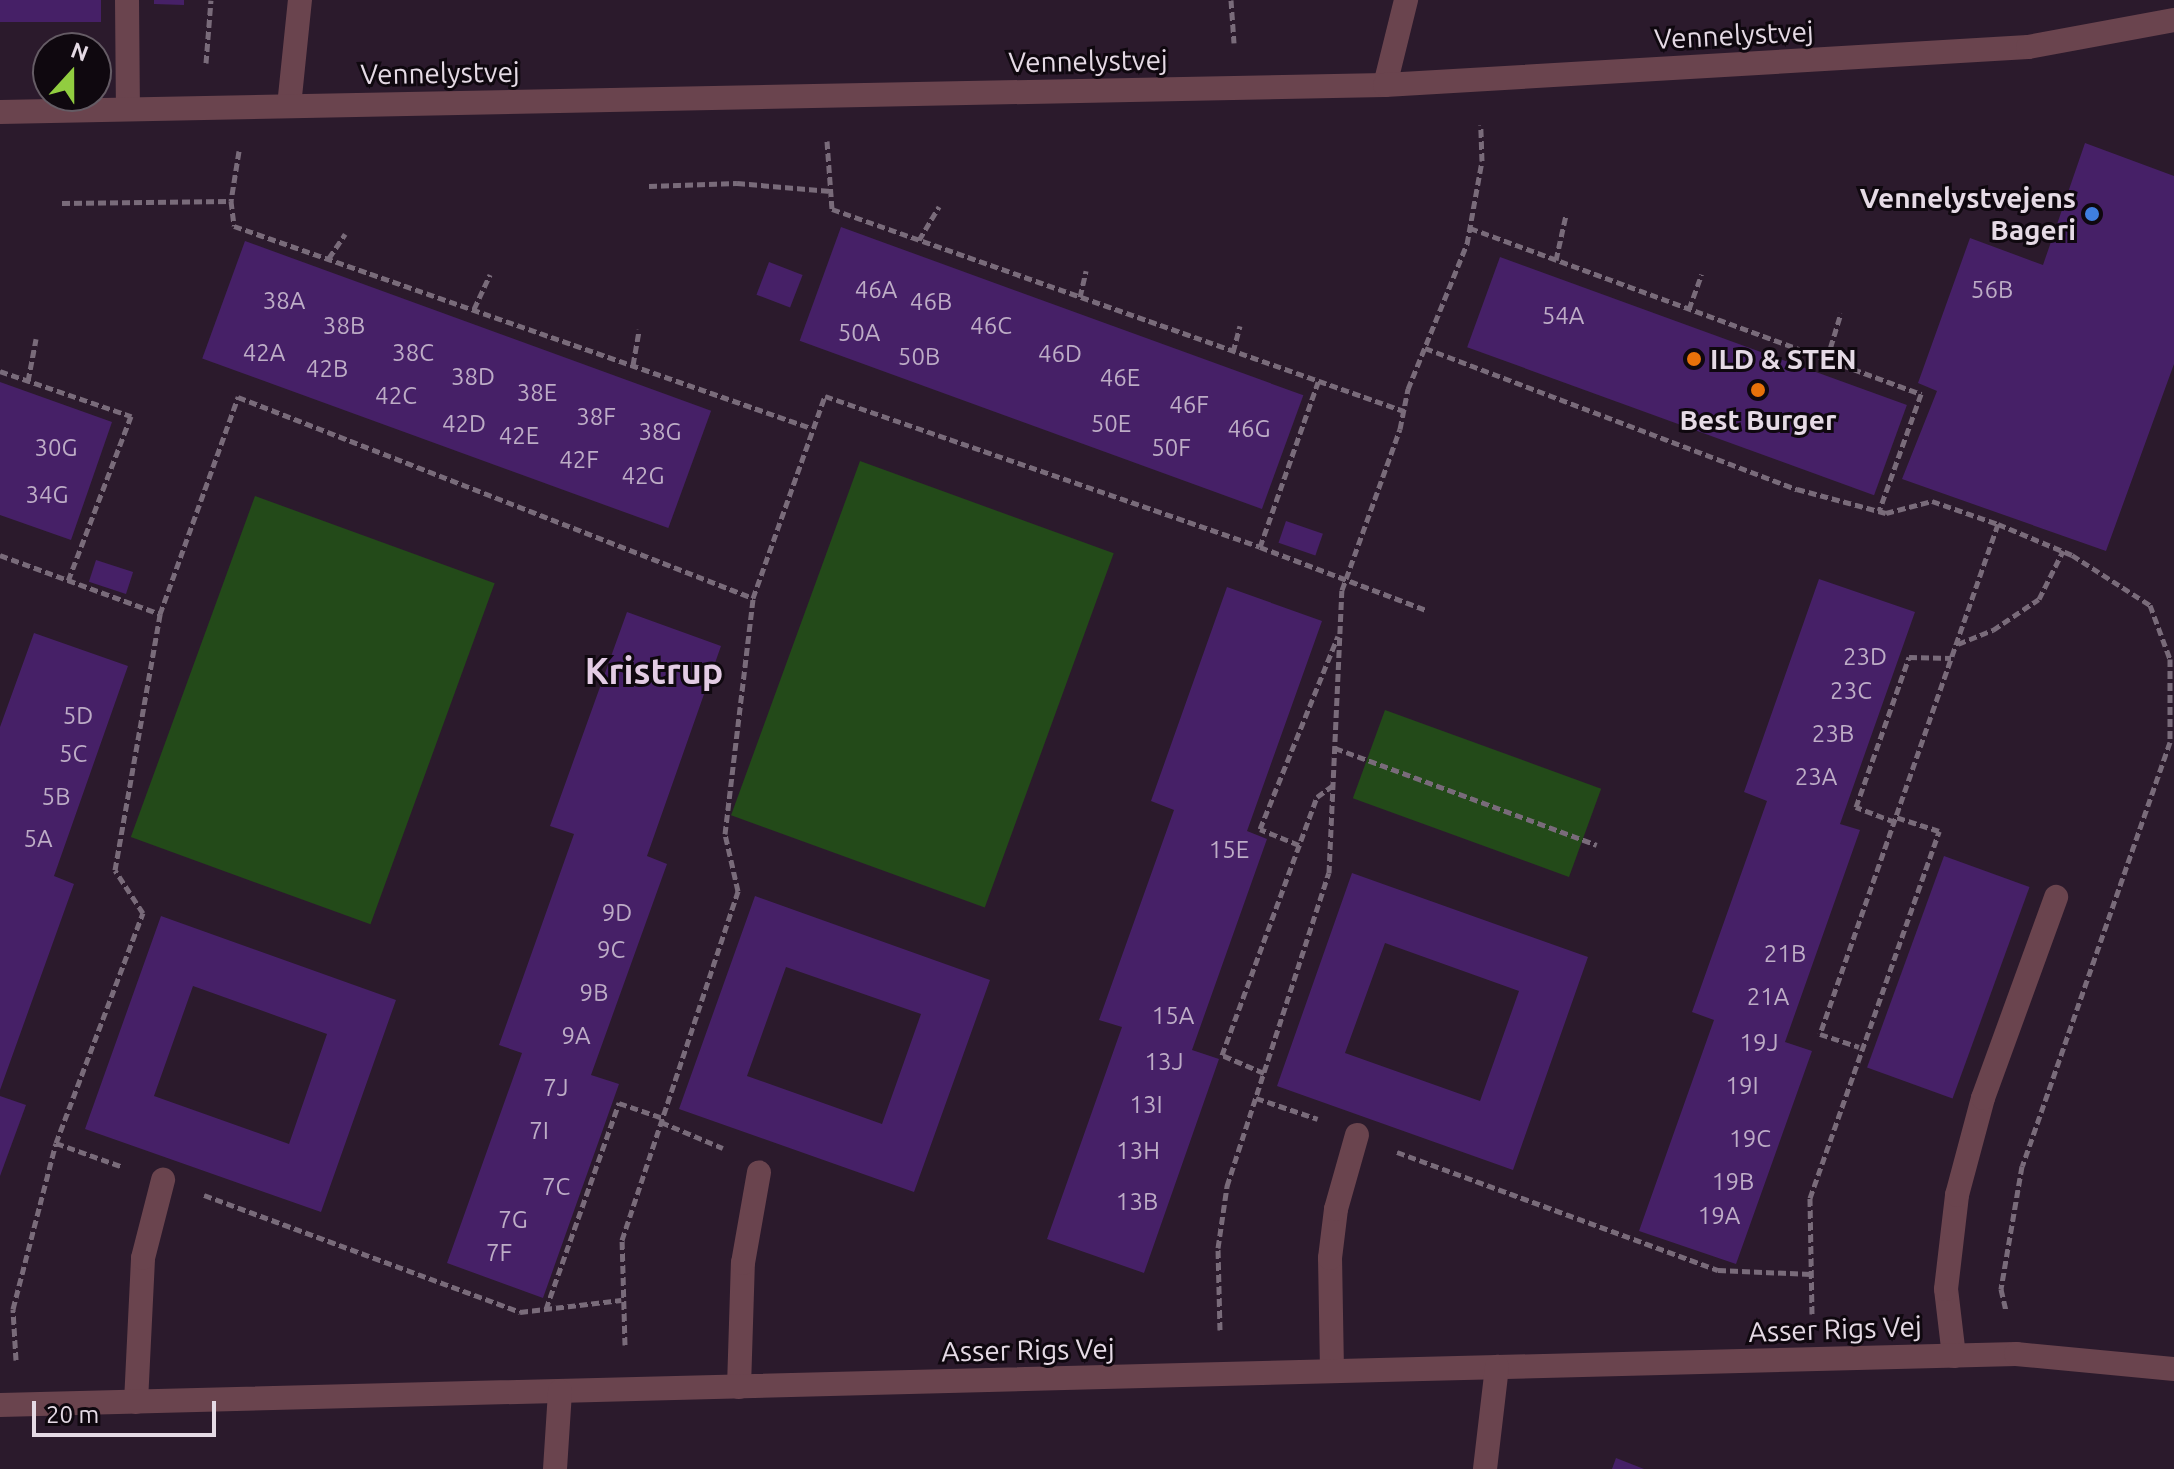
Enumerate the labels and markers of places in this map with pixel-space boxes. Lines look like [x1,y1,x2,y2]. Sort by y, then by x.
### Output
place label: Vennelystvejens Bageri [1860,181,2076,247]
marker: Vennelystvejens Bageri [2083,205,2101,223]
place label: ILD & STEN [1710,342,1857,376]
marker: ILD & STEN [1685,350,1703,368]
marker: Best Burger [1749,381,1767,399]
place label: Best Burger [1680,403,1836,437]

